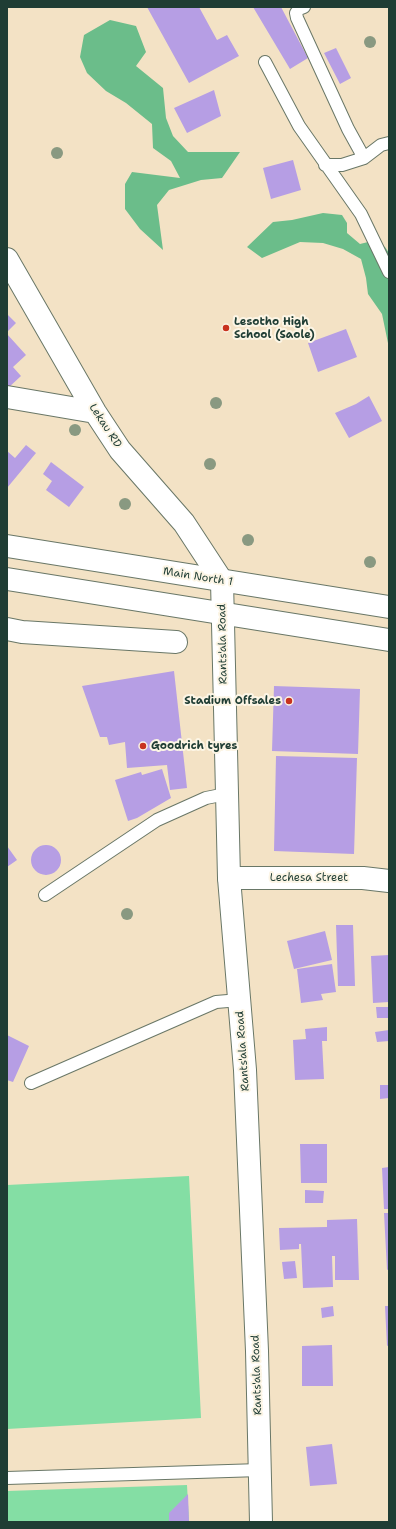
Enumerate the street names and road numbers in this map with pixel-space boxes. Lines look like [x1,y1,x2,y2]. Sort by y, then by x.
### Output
street label: Lekau RD [86,402,124,450]
street label: Main North 1 [162,565,234,589]
street label: Rants'ala Road [216,604,230,684]
street label: Lechesa Street [270,871,348,885]
street label: Rants'ala Road [234,1010,252,1092]
street label: Rants'ala Road [249,1335,265,1415]

